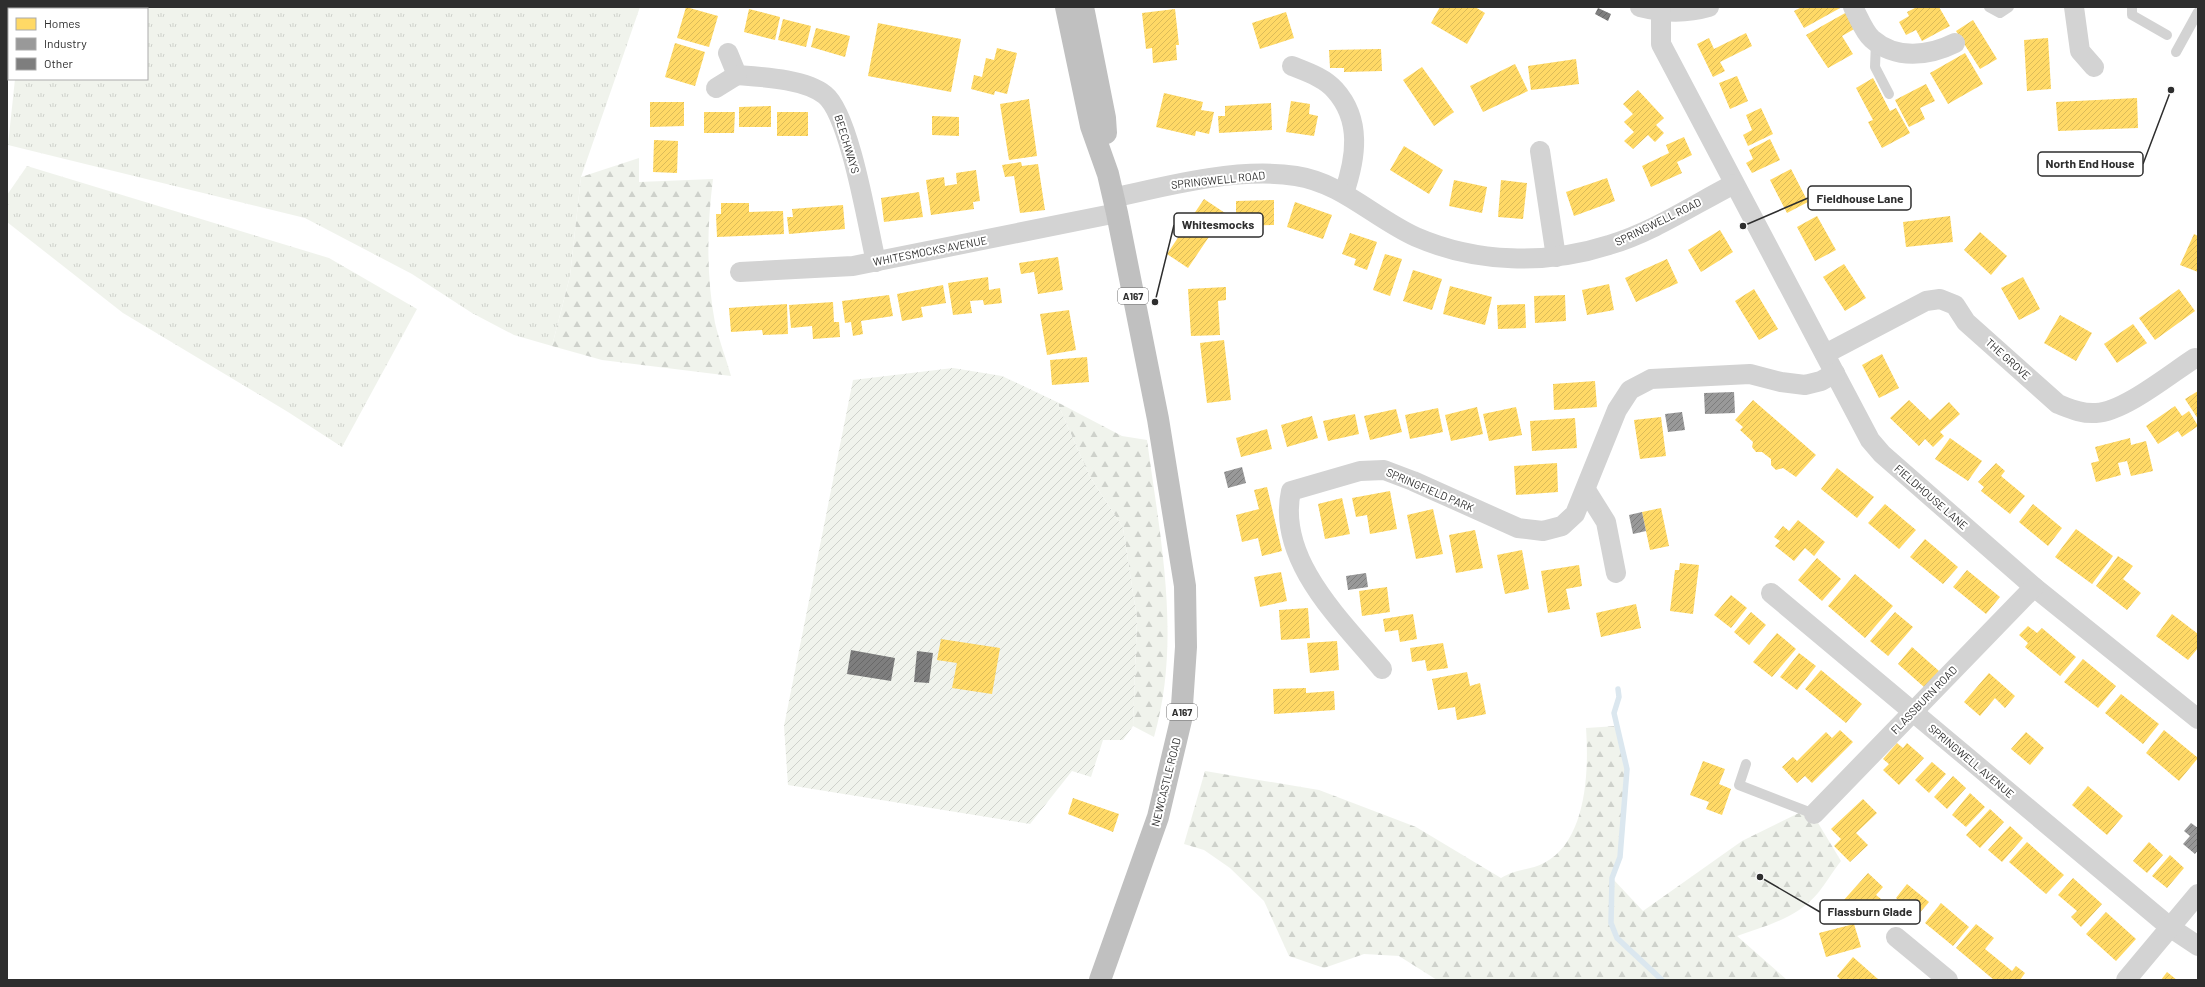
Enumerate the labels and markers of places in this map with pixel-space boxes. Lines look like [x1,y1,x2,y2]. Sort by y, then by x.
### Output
callout: North End House [2038,152,2143,176]
callout: Fieldhouse Lane [1808,186,1911,210]
callout: Whitesmocks [1174,213,1263,237]
callout: Flassburn Glade [1820,900,1920,924]

